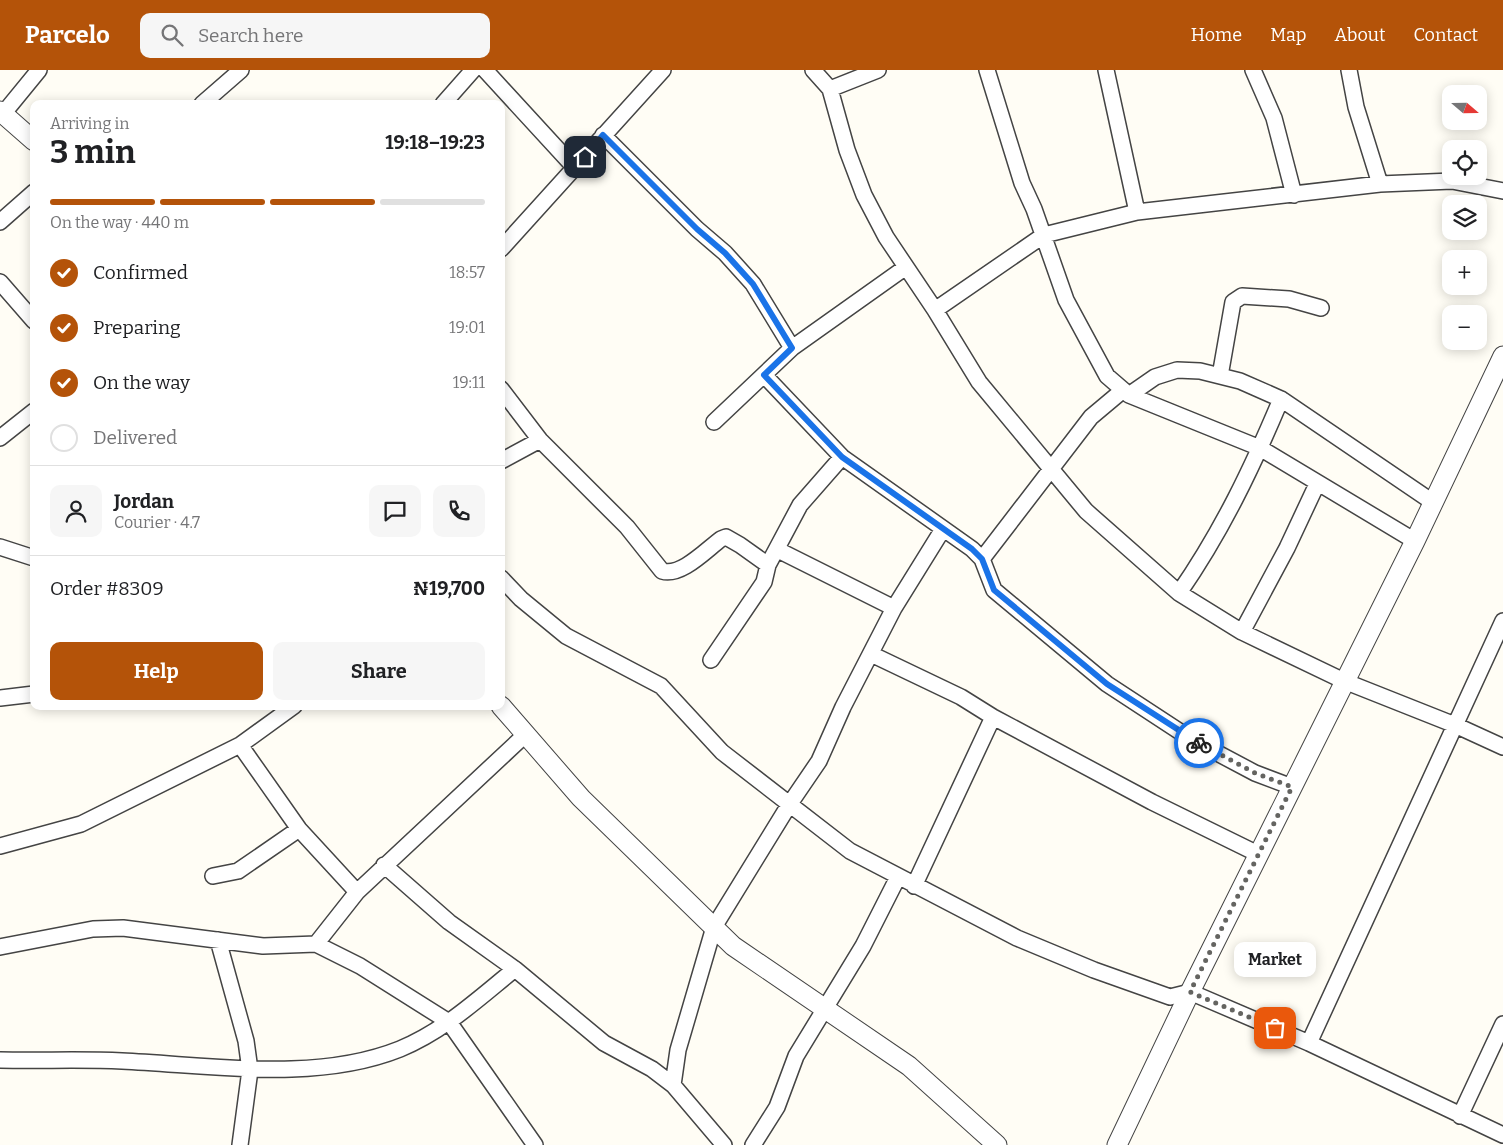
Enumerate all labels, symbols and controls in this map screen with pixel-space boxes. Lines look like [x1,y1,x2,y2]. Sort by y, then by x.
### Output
search box [140,13,490,58]
text: Parcelo [25,21,110,49]
icon: search [158,21,186,49]
text: Search here [198,24,303,47]
text: Home [1191,24,1242,46]
text: Map [1270,24,1306,46]
text: About [1334,24,1385,46]
text: Contact [1413,24,1478,46]
north arrow [1442,85,1488,130]
map controls [1442,85,1487,350]
text: Arriving in [50,114,129,133]
text: 19:18–19:23 [385,131,485,154]
text: 3 min [50,133,136,171]
pin [564,136,606,178]
button: locate [1442,140,1487,185]
icon: home [571,143,599,171]
button: layers [1442,195,1487,240]
text: On the way · 440 m [50,213,189,232]
button: + [1442,250,1487,295]
icon: check [50,259,78,287]
text: Confirmed [93,261,188,284]
text: 18:57 [449,263,485,282]
button: − [1442,305,1487,350]
icon: check [50,314,78,342]
text: Preparing [93,316,181,339]
text: 19:01 [449,318,485,337]
icon: check [50,369,78,397]
text: On the way [93,371,190,394]
text: 19:11 [453,373,485,392]
text: Delivered [93,426,177,449]
button: person [50,485,102,537]
button: chat [369,485,421,537]
button: phone [433,485,485,537]
text: Jordan [114,490,174,513]
text: Courier · 4.7 [114,513,200,532]
text: Order #8309 [50,577,164,600]
text: ₦19,700 [413,577,485,600]
button: Help [50,642,263,700]
button: Share [273,642,485,700]
courier [1174,718,1224,768]
icon: bike [1185,729,1213,757]
callout: Market [1234,943,1316,978]
text: Market [1248,950,1302,969]
pin [1254,1007,1296,1049]
icon: bag [1261,1014,1289,1042]

